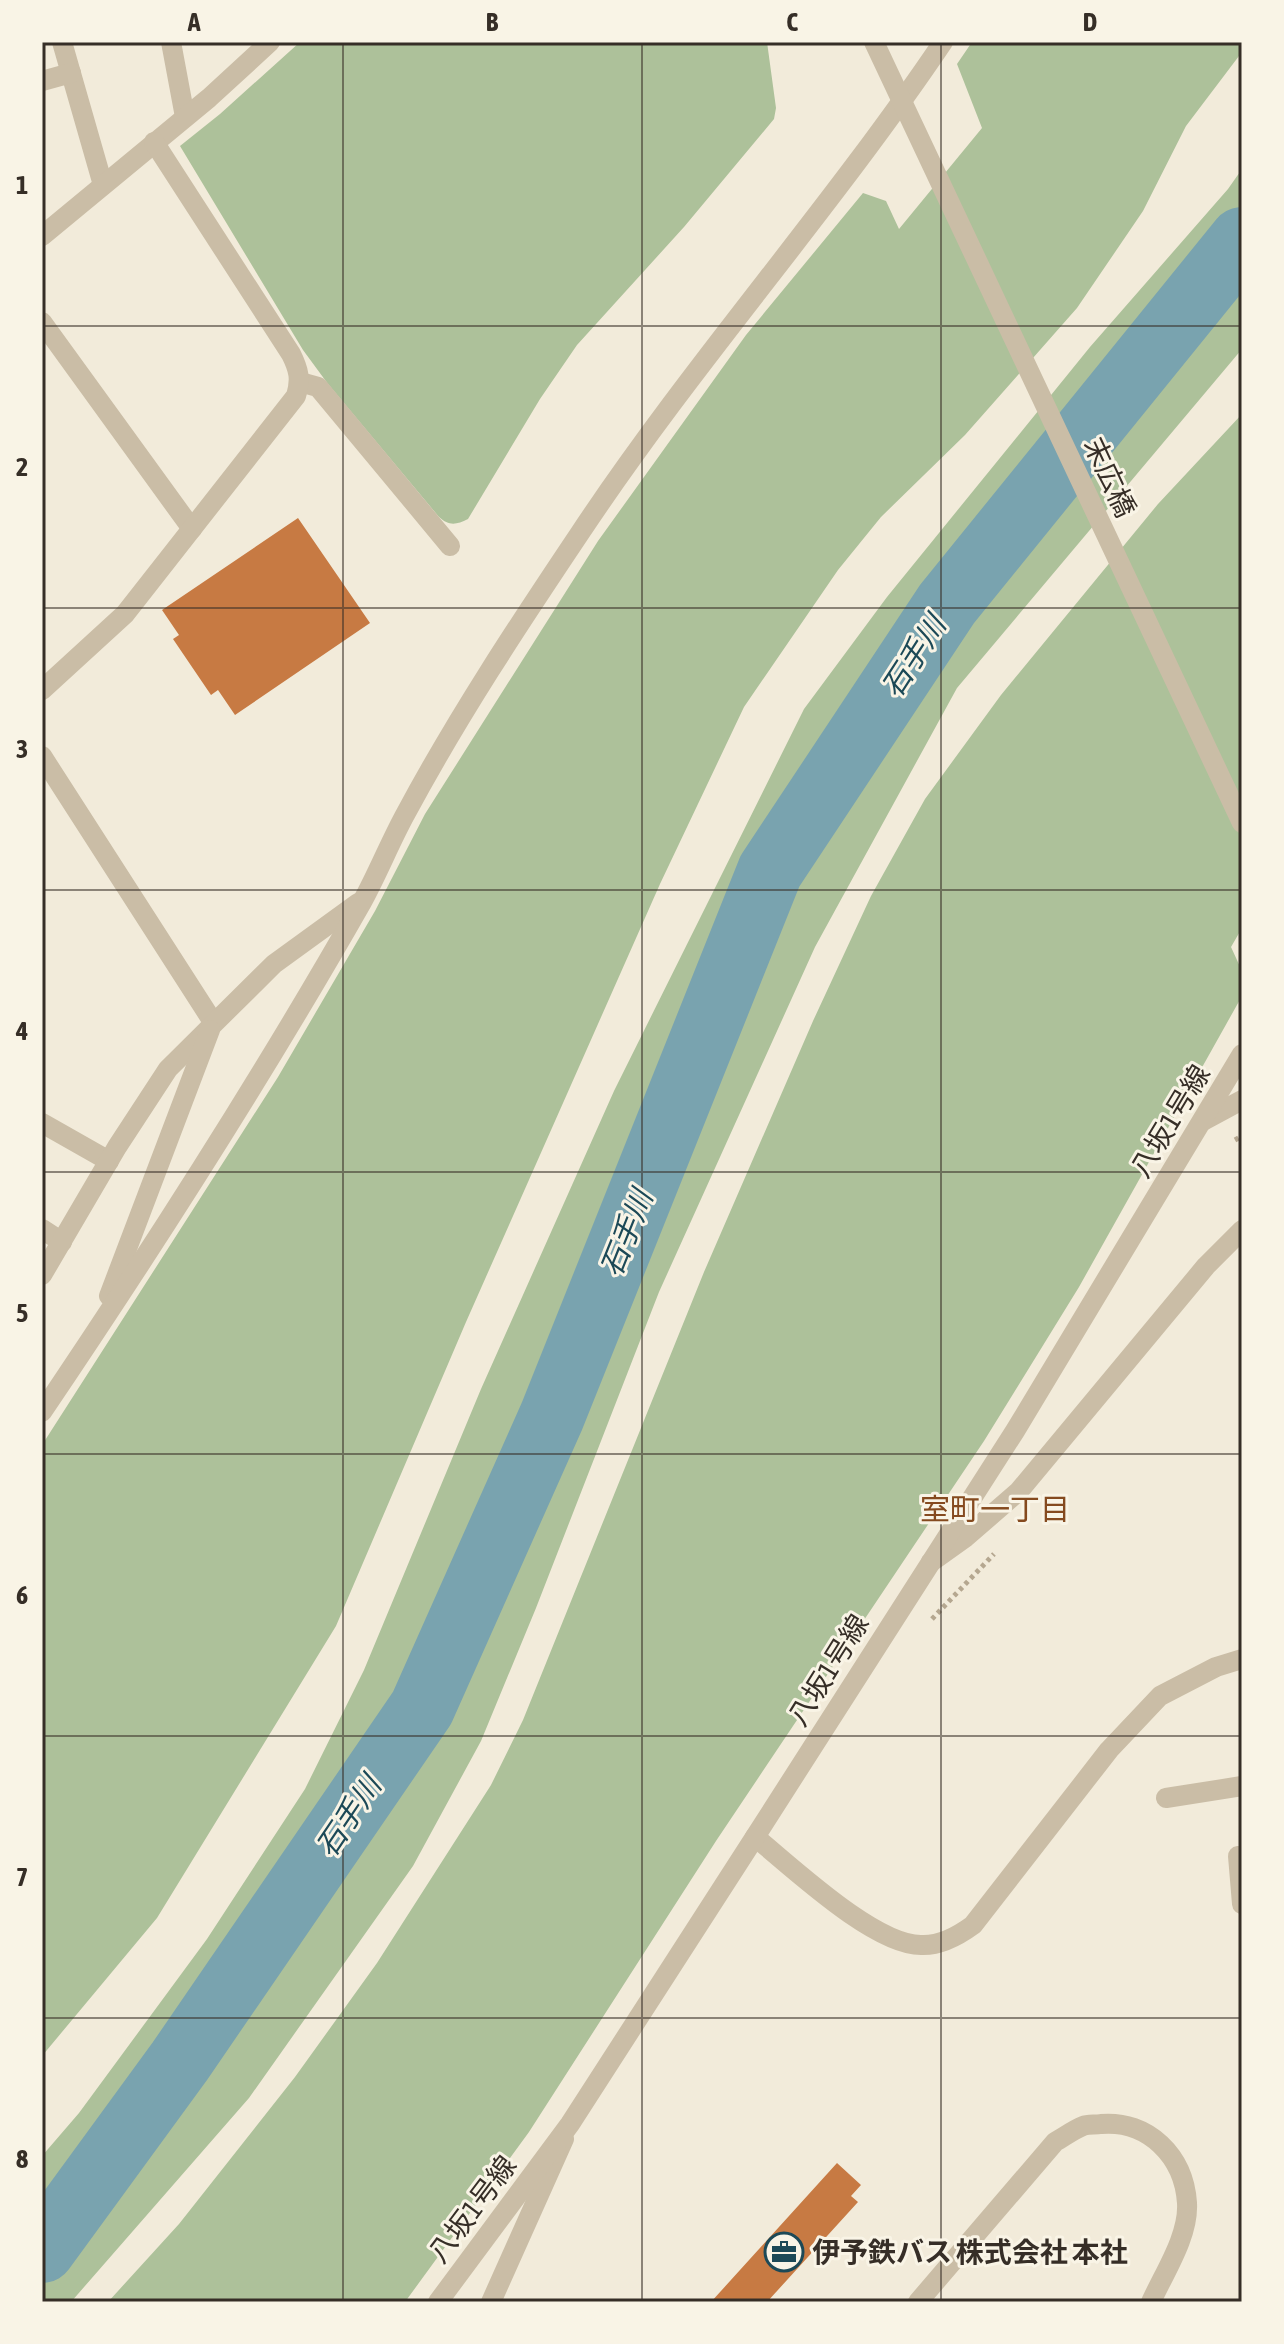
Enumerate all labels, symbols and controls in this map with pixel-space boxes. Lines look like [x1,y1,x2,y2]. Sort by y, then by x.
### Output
text: A [187,7,201,37]
text: B [486,7,499,37]
text: C [786,7,798,37]
text: D [1083,7,1097,37]
text: 1 [16,170,28,200]
street label: 末広橋 [1078,432,1142,522]
text: 2 [16,452,28,482]
water label: 石手川 [874,606,953,703]
text: 3 [16,734,28,764]
text: 4 [15,1016,28,1046]
street label: 八坂1号線 [1124,1059,1216,1183]
water label: 石手川 [593,1182,660,1281]
text: 5 [16,1298,28,1328]
district label: 室町一丁目 [920,1492,1070,1526]
text: 6 [16,1580,28,1610]
street label: 八坂1号線 [781,1608,875,1732]
water label: 石手川 [309,1767,389,1863]
text: 7 [16,1862,28,1892]
text: 8 [16,2144,28,2174]
street label: 八坂1号線 [422,2149,522,2269]
office icon: 伊予鉄バス 株式会社 本社 [763,2231,805,2273]
place label: 伊予鉄バス 株式会社 本社 [812,2236,1128,2268]

